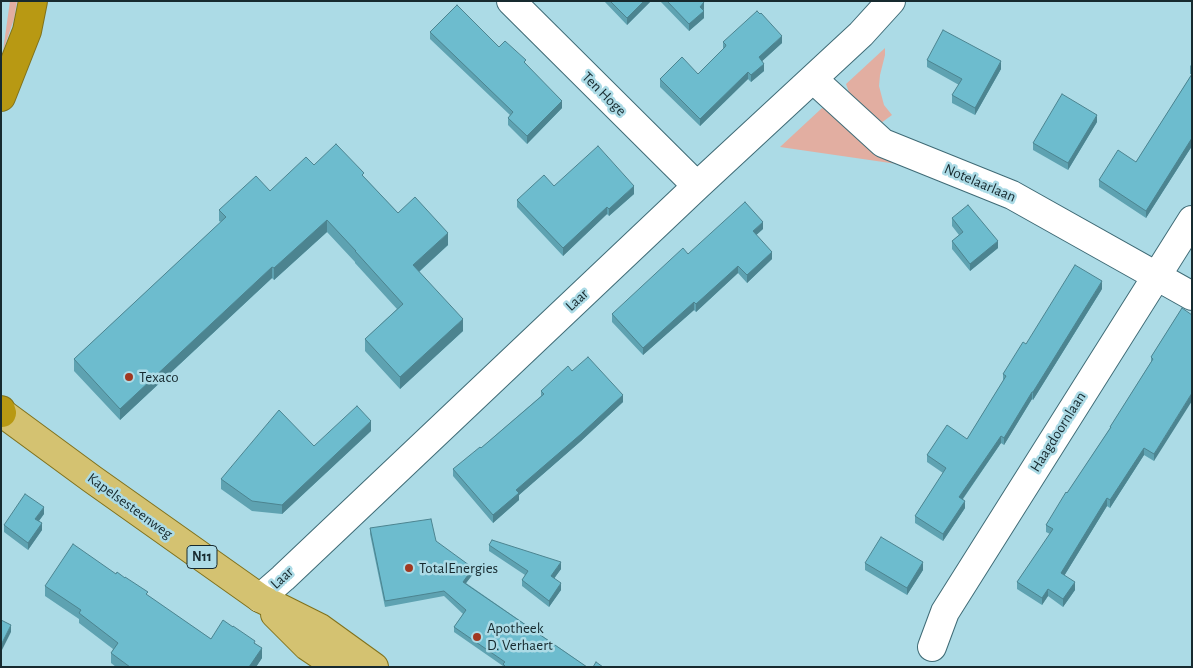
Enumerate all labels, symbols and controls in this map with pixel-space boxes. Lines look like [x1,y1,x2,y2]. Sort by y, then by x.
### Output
street label: Ten Hoge [578,68,630,120]
street label: Notelaarlaan [941,160,1019,206]
street label: Laar [562,285,592,315]
place label: Texaco [139,368,179,386]
marker: Texaco [123,371,135,383]
street label: Haagdoornlaan [1026,389,1090,475]
street label: Kapelsesteenweg [84,469,176,543]
road number: N11 [187,546,217,568]
place label: TotalEnergies [419,559,498,577]
marker: TotalEnergies [403,562,415,574]
street label: Laar [267,563,297,593]
place label: Apotheek D. Verhaert [487,619,553,654]
marker: Apotheek D. Verhaert [471,631,483,643]

